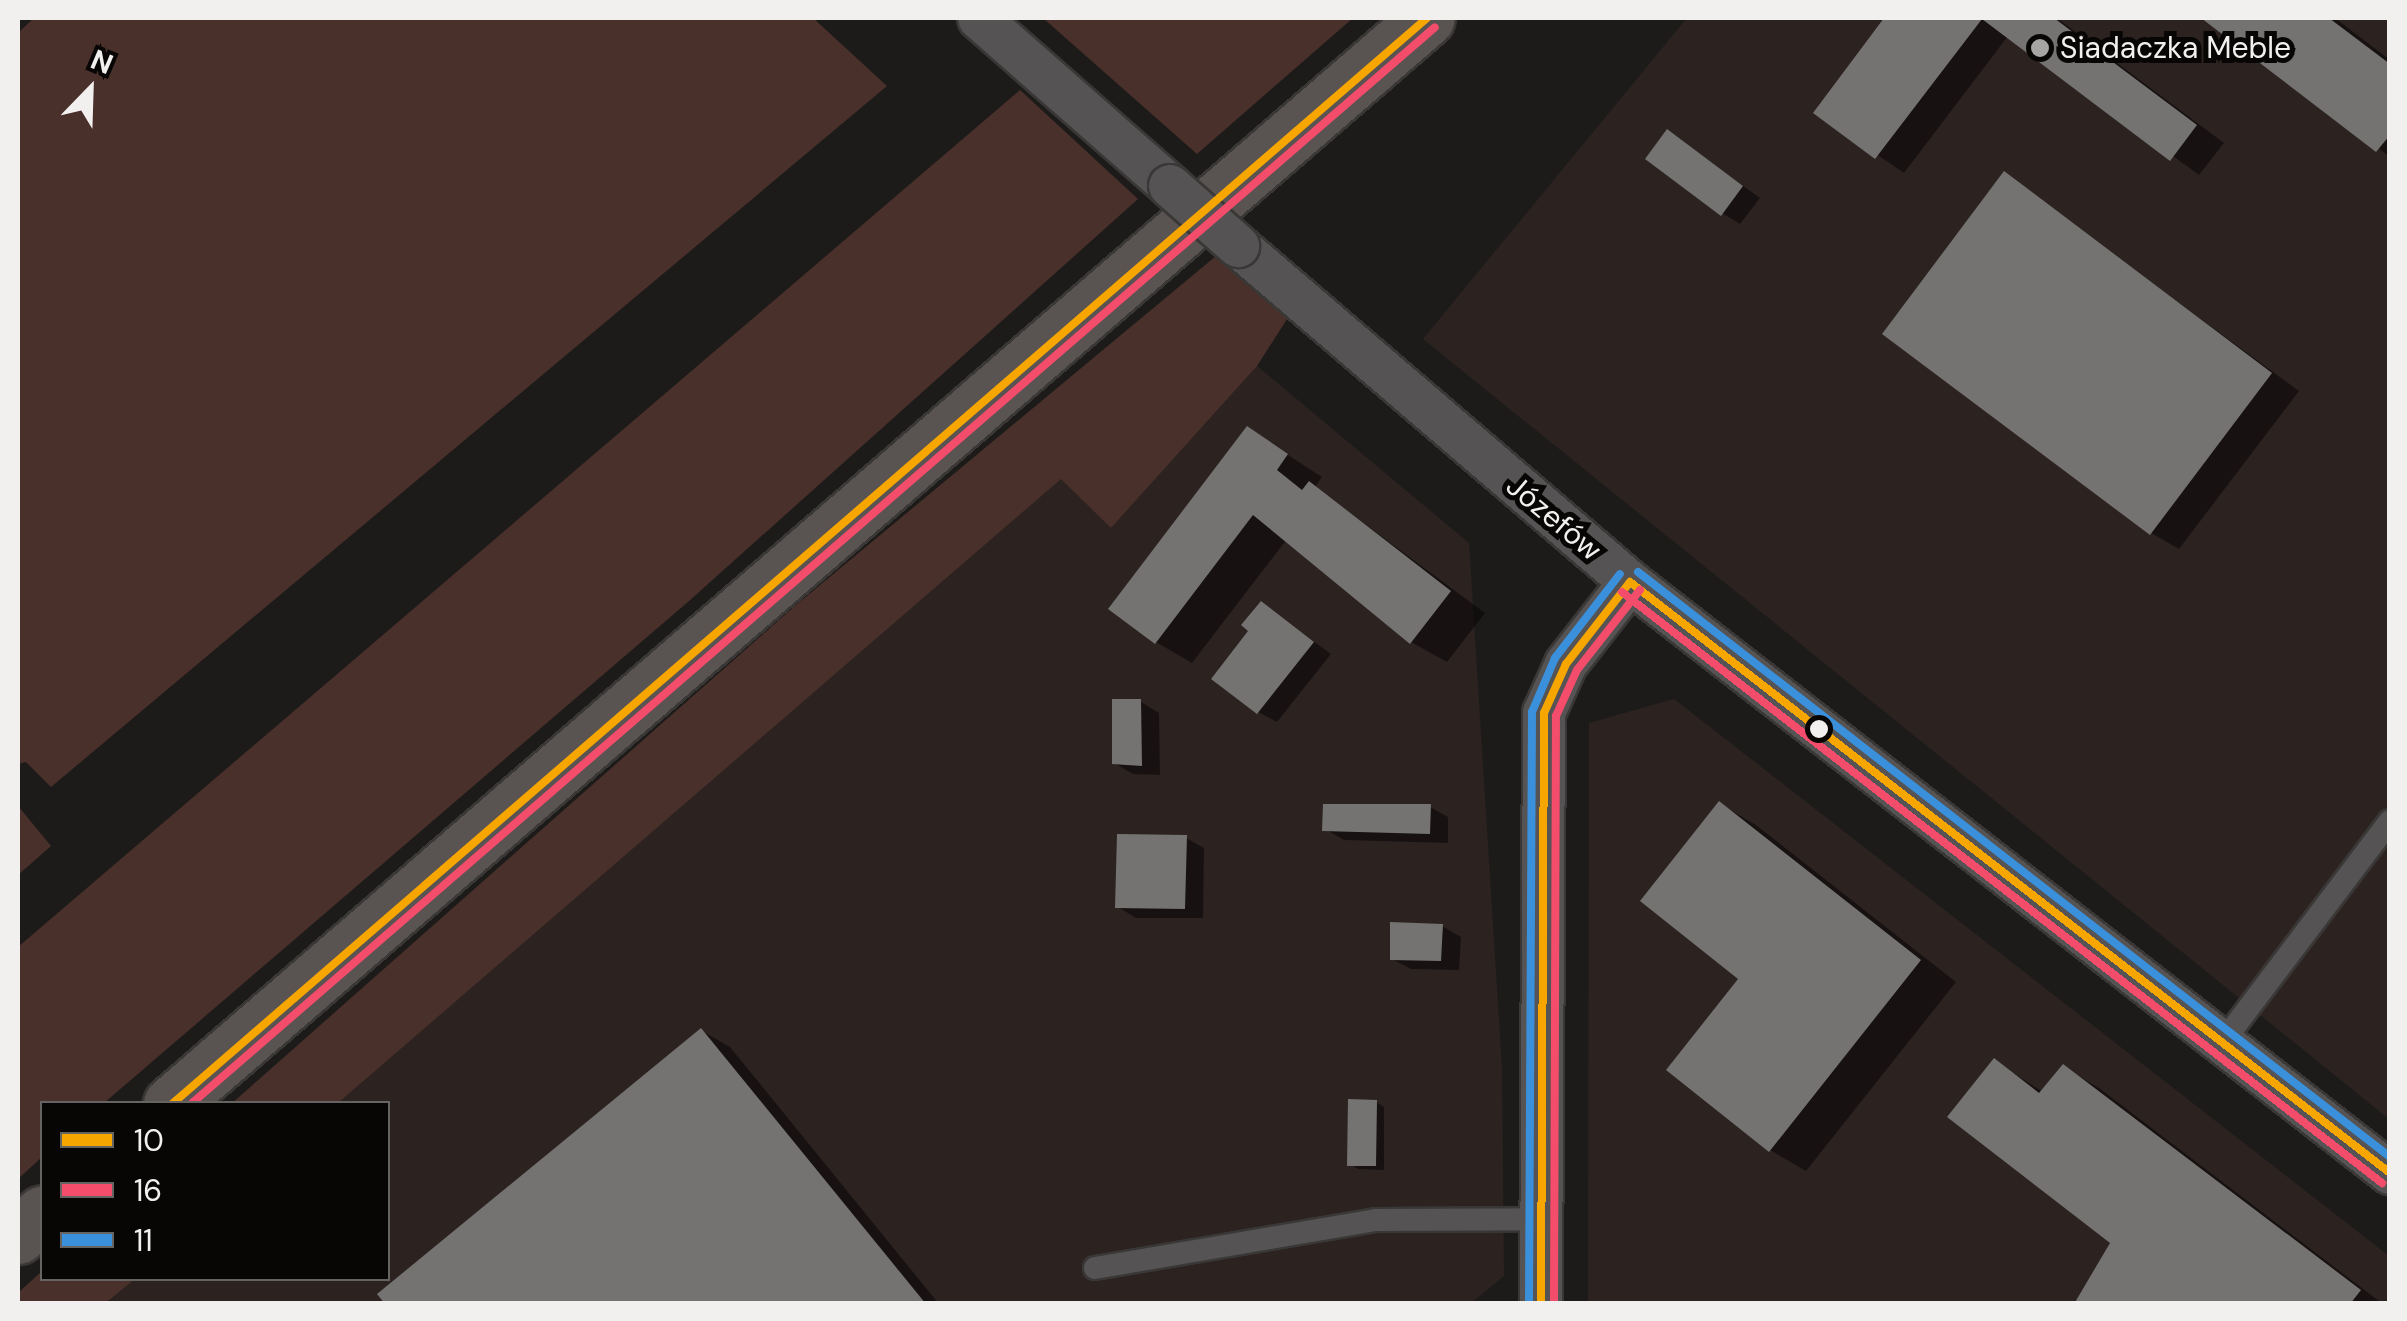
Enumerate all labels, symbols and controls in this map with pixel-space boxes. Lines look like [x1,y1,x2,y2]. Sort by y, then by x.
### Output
place label: Siadaczka Meble [2060,30,2291,66]
marker: Siadaczka Meble [2029,37,2051,59]
north arrow [40,40,140,140]
text: N [85,41,119,83]
street label: Józefów [1499,468,1609,568]
unlabelled marker [1809,719,1829,739]
legend [40,1101,390,1281]
text: 10 [134,1121,164,1160]
text: 16 [134,1171,162,1210]
text: 11 [134,1221,153,1260]

